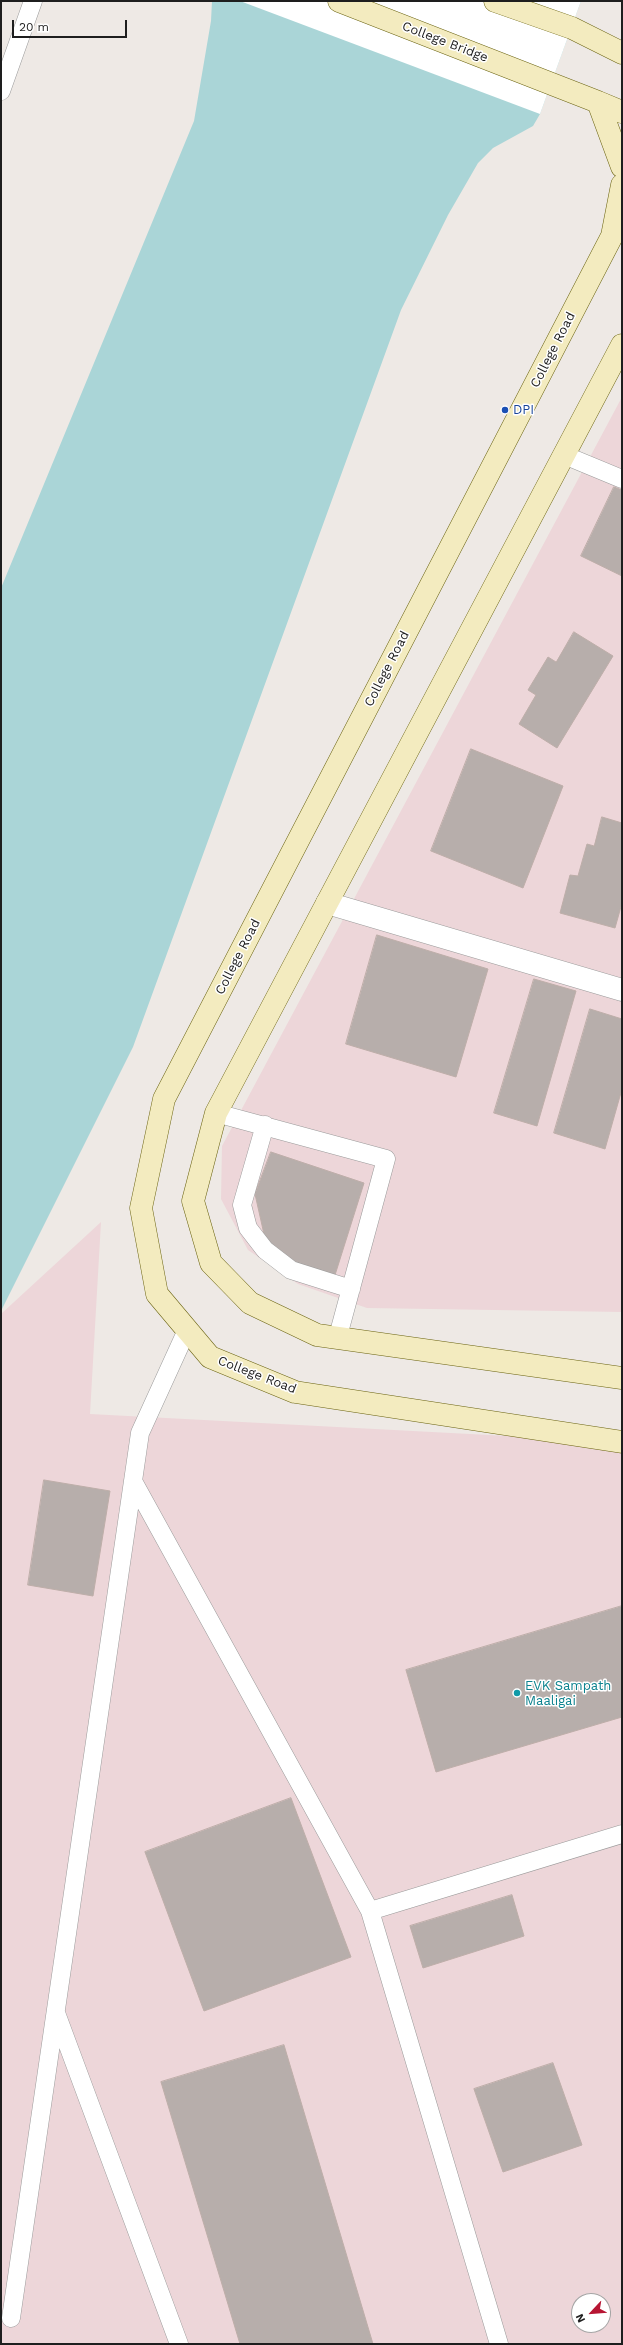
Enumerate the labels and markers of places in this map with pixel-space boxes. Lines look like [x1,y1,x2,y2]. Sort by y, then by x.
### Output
place label: DPI [513,402,534,418]
marker: DPI [500,405,510,415]
place label: EVK Sampath Maaligai [525,1678,611,1709]
marker: EVK Sampath Maaligai [512,1688,522,1698]

